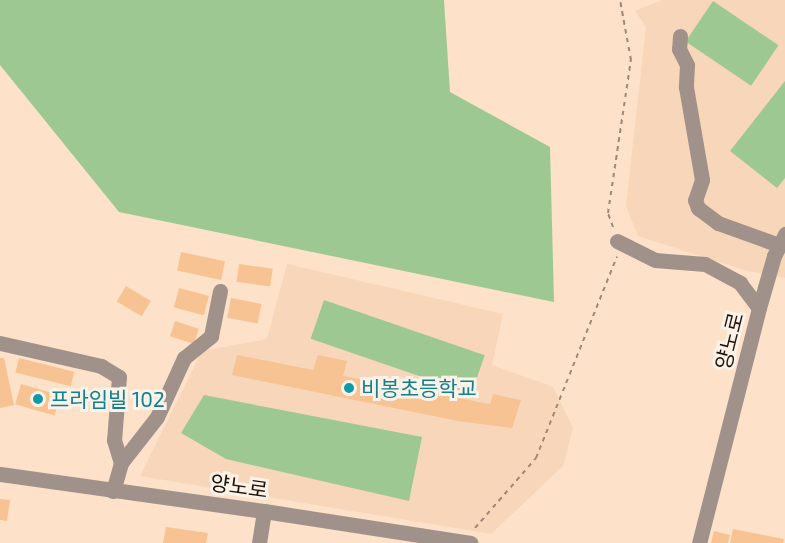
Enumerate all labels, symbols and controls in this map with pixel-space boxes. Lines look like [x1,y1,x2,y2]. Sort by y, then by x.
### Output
street label: 양노로 [710,310,748,372]
place label: 비봉초등학교 [361,375,477,401]
marker: 비봉초등학교 [342,381,356,395]
place label: 프라임빌 102 [50,386,165,412]
marker: 프라임빌 102 [31,392,45,406]
street label: 양노로 [209,469,269,503]

